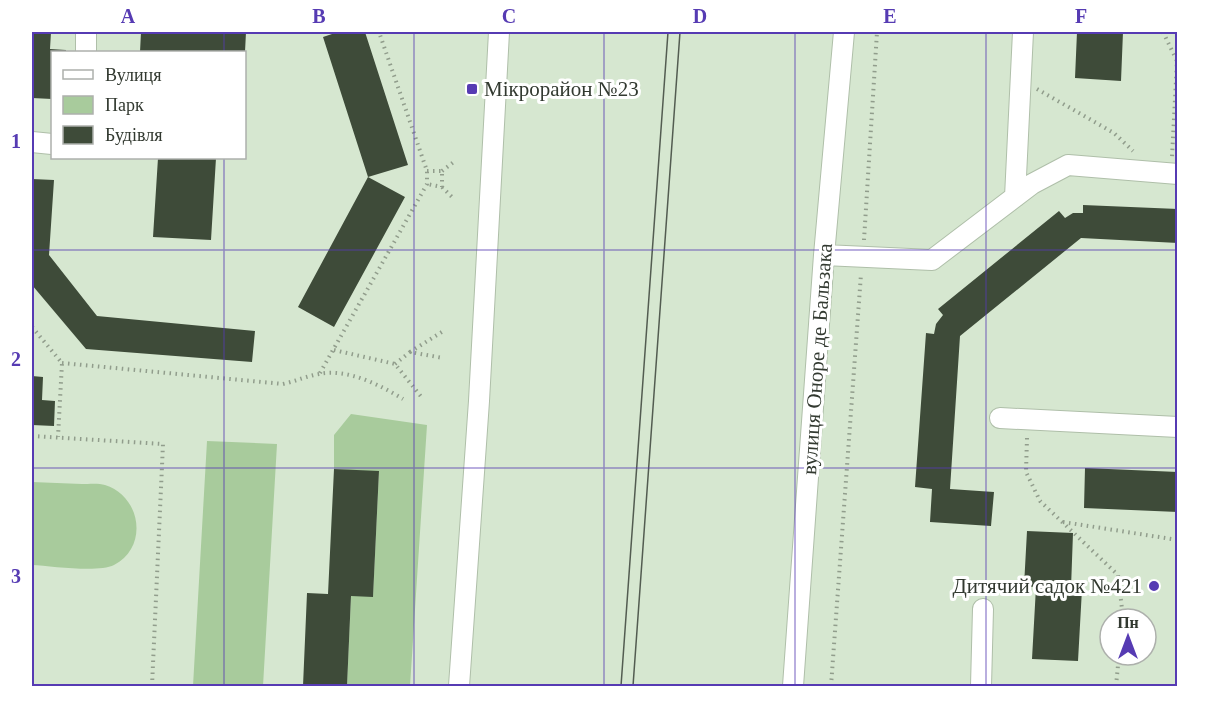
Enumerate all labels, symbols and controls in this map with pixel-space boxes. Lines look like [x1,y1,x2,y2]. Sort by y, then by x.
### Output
text: A [121,5,136,27]
text: B [312,5,326,27]
text: C [502,5,516,27]
text: D [693,5,707,27]
text: E [883,5,897,27]
text: F [1075,5,1087,27]
legend [51,51,246,159]
text: Вулиця [105,65,162,85]
place label: Мікрорайон №23 [484,77,639,101]
marker: Мікрорайон №23 [465,82,479,96]
text: Парк [105,95,144,115]
text: Будівля [105,125,162,145]
text: 1 [11,130,21,152]
street label: вулиця Оноре де Бальзака [797,242,837,476]
text: 2 [11,348,21,370]
text: 3 [11,565,21,587]
place label: Дитячий садок №421 [953,574,1142,598]
marker: Дитячий садок №421 [1147,579,1161,593]
north arrow [1098,607,1158,667]
text: Пн [1117,614,1139,631]

